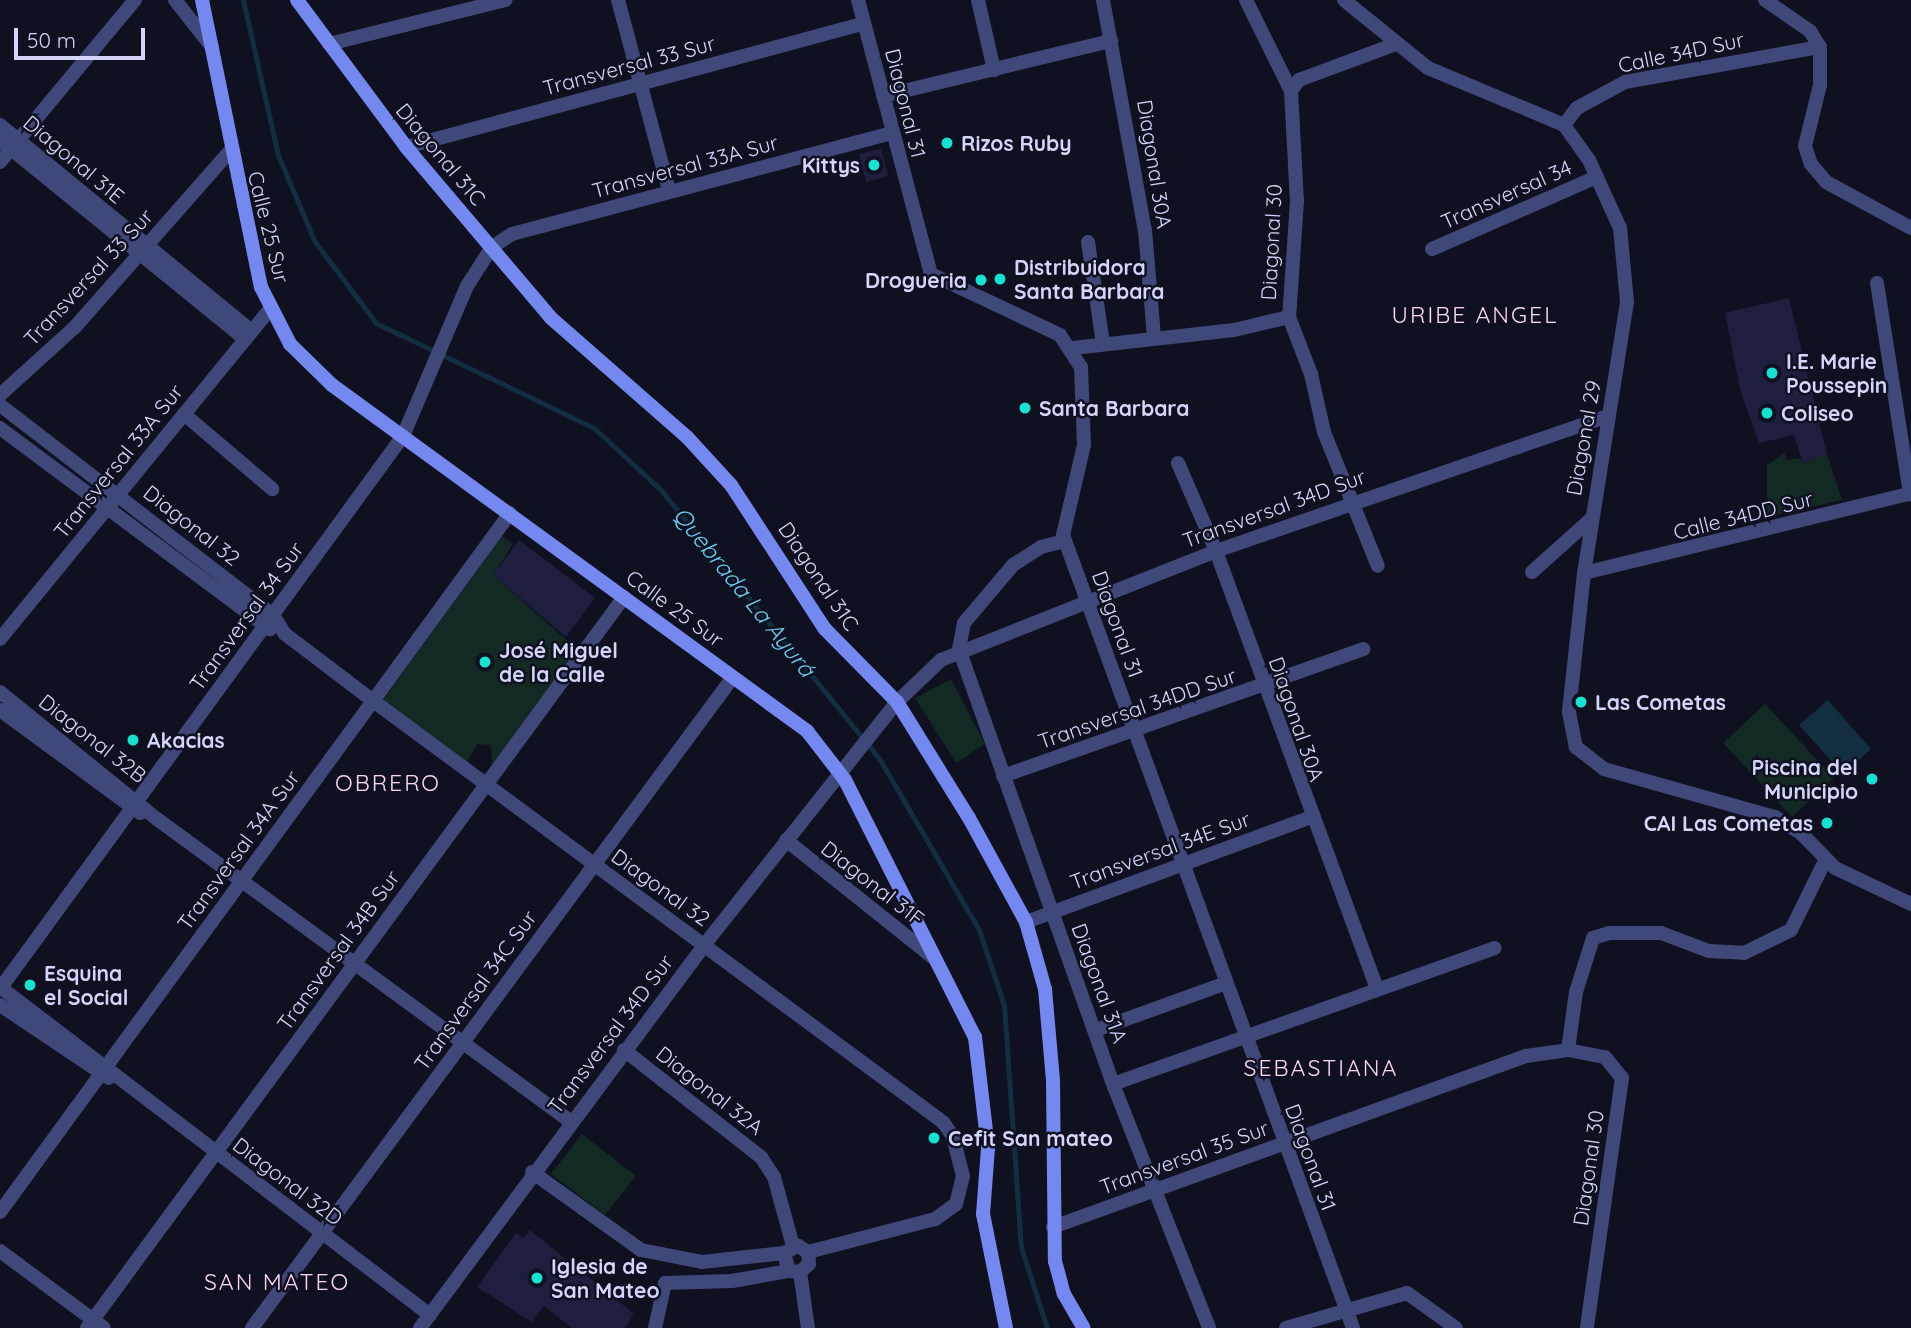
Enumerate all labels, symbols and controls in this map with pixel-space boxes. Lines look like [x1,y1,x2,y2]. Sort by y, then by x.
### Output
scale bar [18,14,149,58]
street label: Calle 34D Sur [1616,26,1746,78]
text: 50 m [27,27,76,53]
street label: Transversal 33 Sur [540,30,718,100]
street label: Diagonal 31 [880,46,932,160]
street label: Diagonal 31C [391,98,491,210]
street label: Diagonal 30A [1132,98,1178,230]
street label: Diagonal 31E [18,110,130,208]
street label: Transversal 33A Sur [589,129,781,203]
place label: Rizos Ruby [961,130,1072,156]
marker: Rizos Ruby [939,135,955,151]
place label: Kittys [802,152,860,178]
street label: Transversal 34 [1437,154,1575,234]
marker: Kittys [866,157,882,173]
street label: Calle 25 Sur [243,169,295,285]
street label: Diagonal 30 [1255,183,1287,301]
street label: Transversal 33 Sur [18,203,158,351]
place label: Distribuidora Santa Barbara [1014,254,1164,304]
place label: Drogueria [865,267,967,293]
marker: Distribuidora Santa Barbara [992,271,1008,287]
marker: Drogueria [973,272,989,288]
district label: URIBE ANGEL [1393,301,1557,329]
place label: I.E. Marie Poussepin [1786,348,1887,398]
marker: I.E. Marie Poussepin [1764,365,1780,381]
street label: Diagonal 29 [1560,378,1606,498]
street label: Transversal 33A Sur [48,379,188,543]
place label: Santa Barbara [1039,395,1189,421]
marker: Santa Barbara [1017,400,1033,416]
place label: Coliseo [1781,400,1854,426]
marker: Coliseo [1759,405,1775,421]
street label: Transversal 34D Sur [1179,463,1369,553]
street label: Diagonal 32 [139,479,245,571]
street label: Calle 34DD Sur [1670,485,1816,545]
water label: Quebrada La Ayurá [667,502,821,682]
street label: Diagonal 31C [773,517,865,635]
street label: Transversal 34 Sur [184,537,308,695]
street label: Calle 25 Sur [621,564,729,652]
street label: Diagonal 31 [1087,567,1149,681]
place label: José Miguel de la Calle [499,637,618,687]
street label: Diagonal 30A [1264,653,1330,785]
marker: José Miguel de la Calle [477,654,493,670]
street label: Transversal 34DD Sur [1035,662,1239,754]
street label: Diagonal 32B [34,688,152,788]
place label: Las Cometas [1595,689,1726,715]
marker: Las Cometas [1573,694,1589,710]
place label: Akacias [147,727,225,753]
marker: Akacias [125,732,141,748]
place label: Piscina del Municipio [1752,754,1858,804]
street label: Transversal 34A Sur [172,765,304,935]
district label: OBRERO [336,769,440,797]
marker: Piscina del Municipio [1864,771,1880,787]
street label: Transversal 34E Sur [1067,806,1253,894]
place label: CAI Las Cometas [1644,810,1813,836]
marker: CAI Las Cometas [1819,815,1835,831]
street label: Diagonal 31F [816,835,930,931]
street label: Diagonal 32 [607,843,715,931]
street label: Transversal 34B Sur [272,865,404,1035]
street label: Transversal 34C Sur [409,905,541,1075]
street label: Diagonal 31A [1067,920,1133,1046]
street label: Transversal 34D Sur [542,949,678,1119]
place label: Esquina el Social [44,960,128,1010]
marker: Esquina el Social [22,977,38,993]
street label: Diagonal 32A [651,1040,769,1140]
district label: SEBASTIANA [1245,1054,1397,1082]
street label: Diagonal 31 [1280,1100,1342,1214]
street label: Diagonal 30 [1567,1109,1609,1227]
street label: Transversal 35 Sur [1096,1115,1272,1199]
place label: Cefit San mateo [948,1125,1113,1151]
marker: Cefit San mateo [926,1130,942,1146]
street label: Diagonal 32D [228,1132,348,1230]
place label: Iglesia de San Mateo [551,1253,659,1303]
district label: SAN MATEO [205,1268,349,1296]
marker: Iglesia de San Mateo [529,1270,545,1286]

